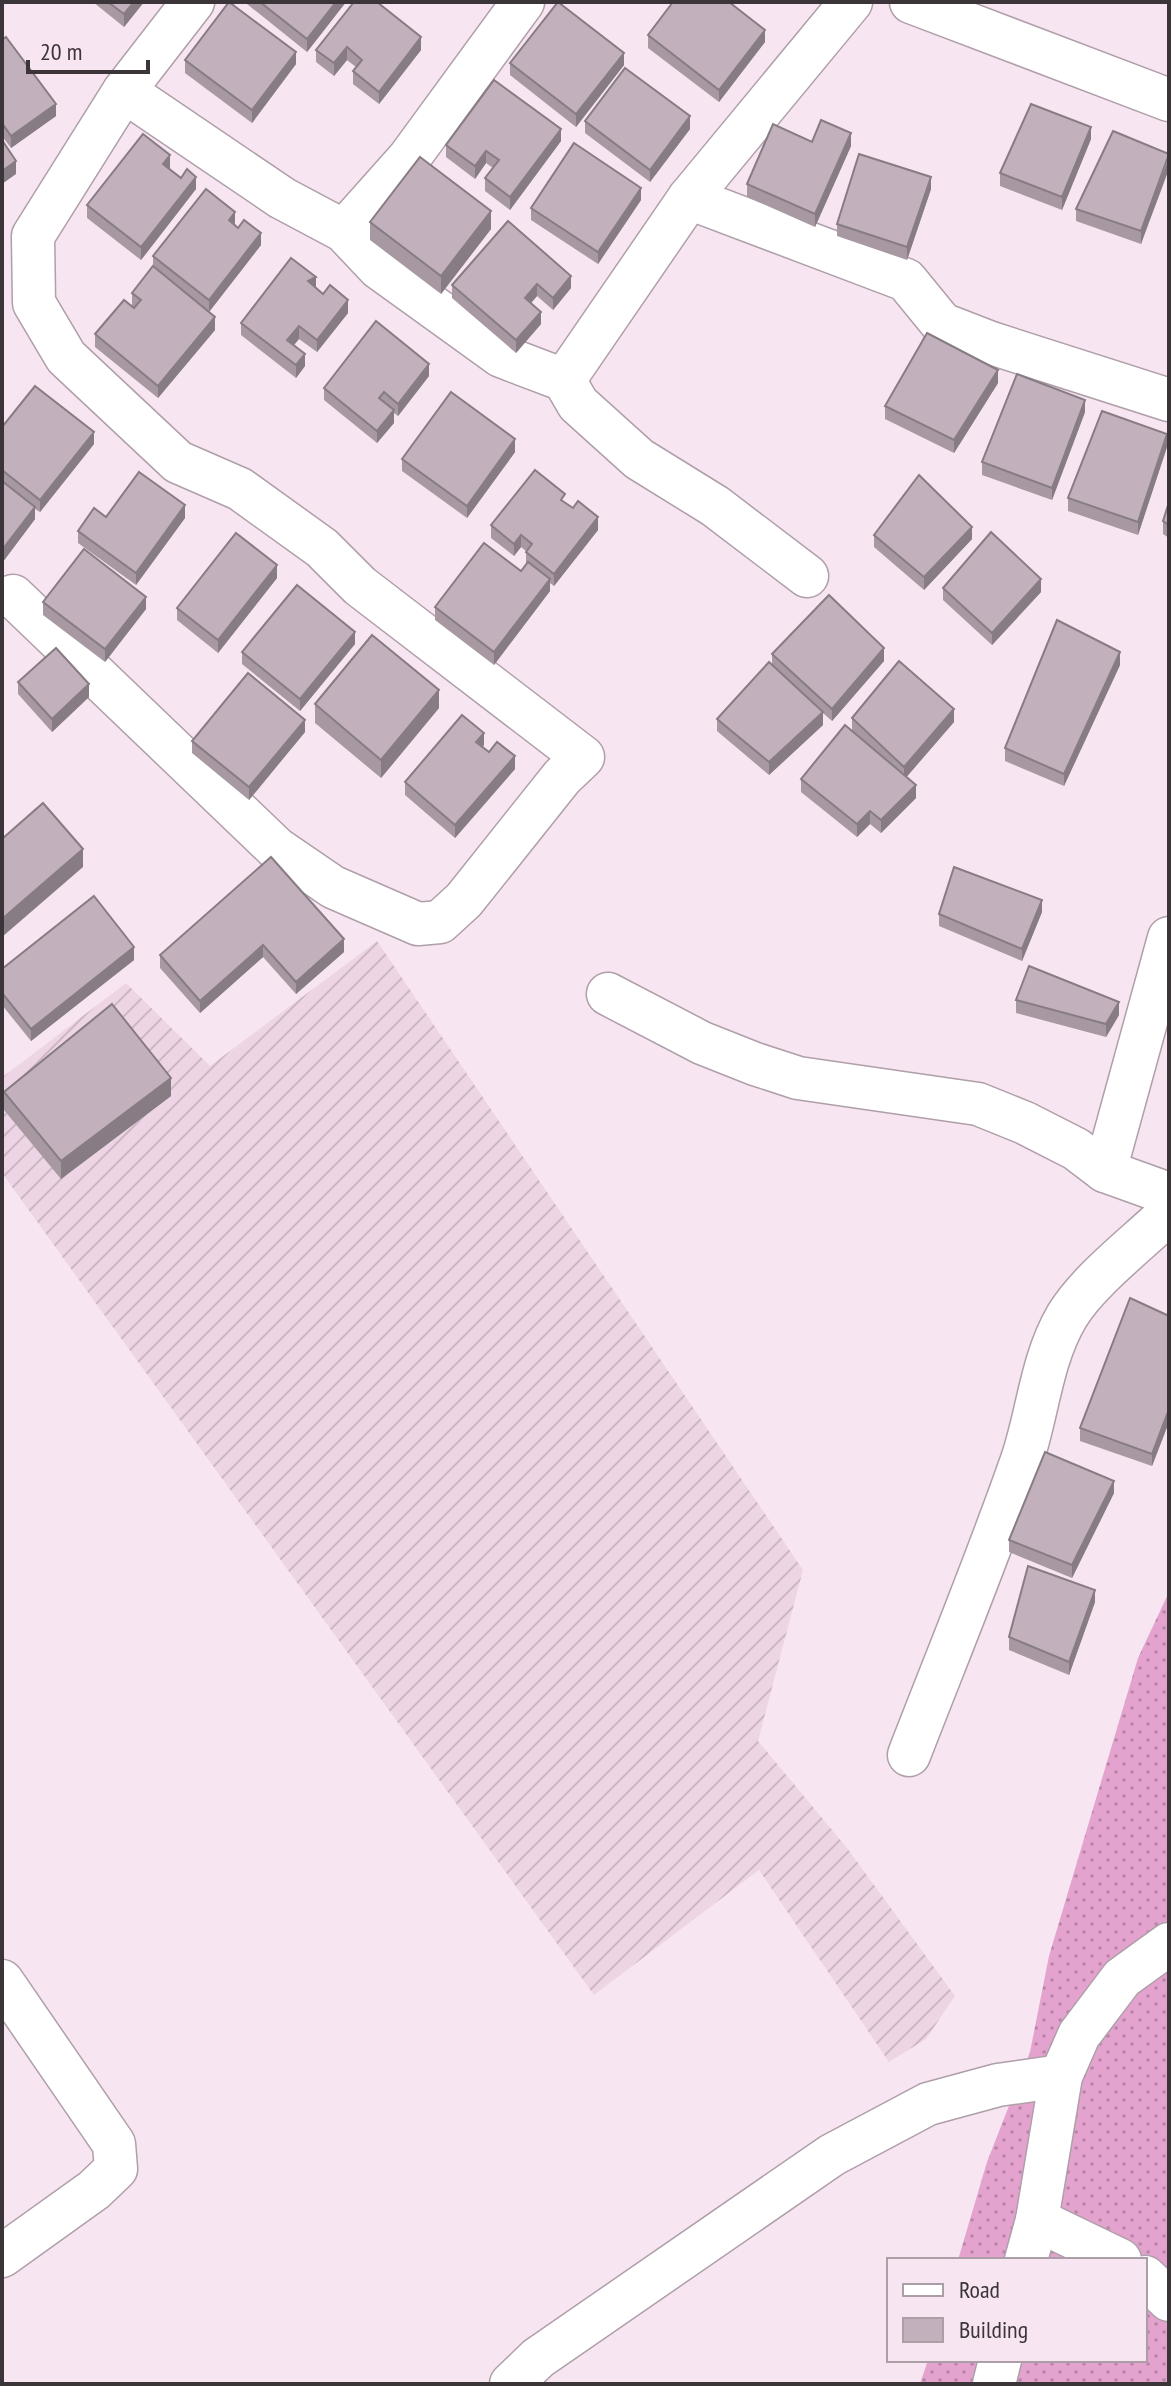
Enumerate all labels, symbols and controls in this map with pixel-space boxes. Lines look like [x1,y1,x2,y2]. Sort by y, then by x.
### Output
scale bar [28,24,148,74]
text: 20 m [40,36,82,67]
legend [887,2258,1147,2362]
text: Road [959,2274,1000,2305]
text: Building [959,2314,1028,2345]

